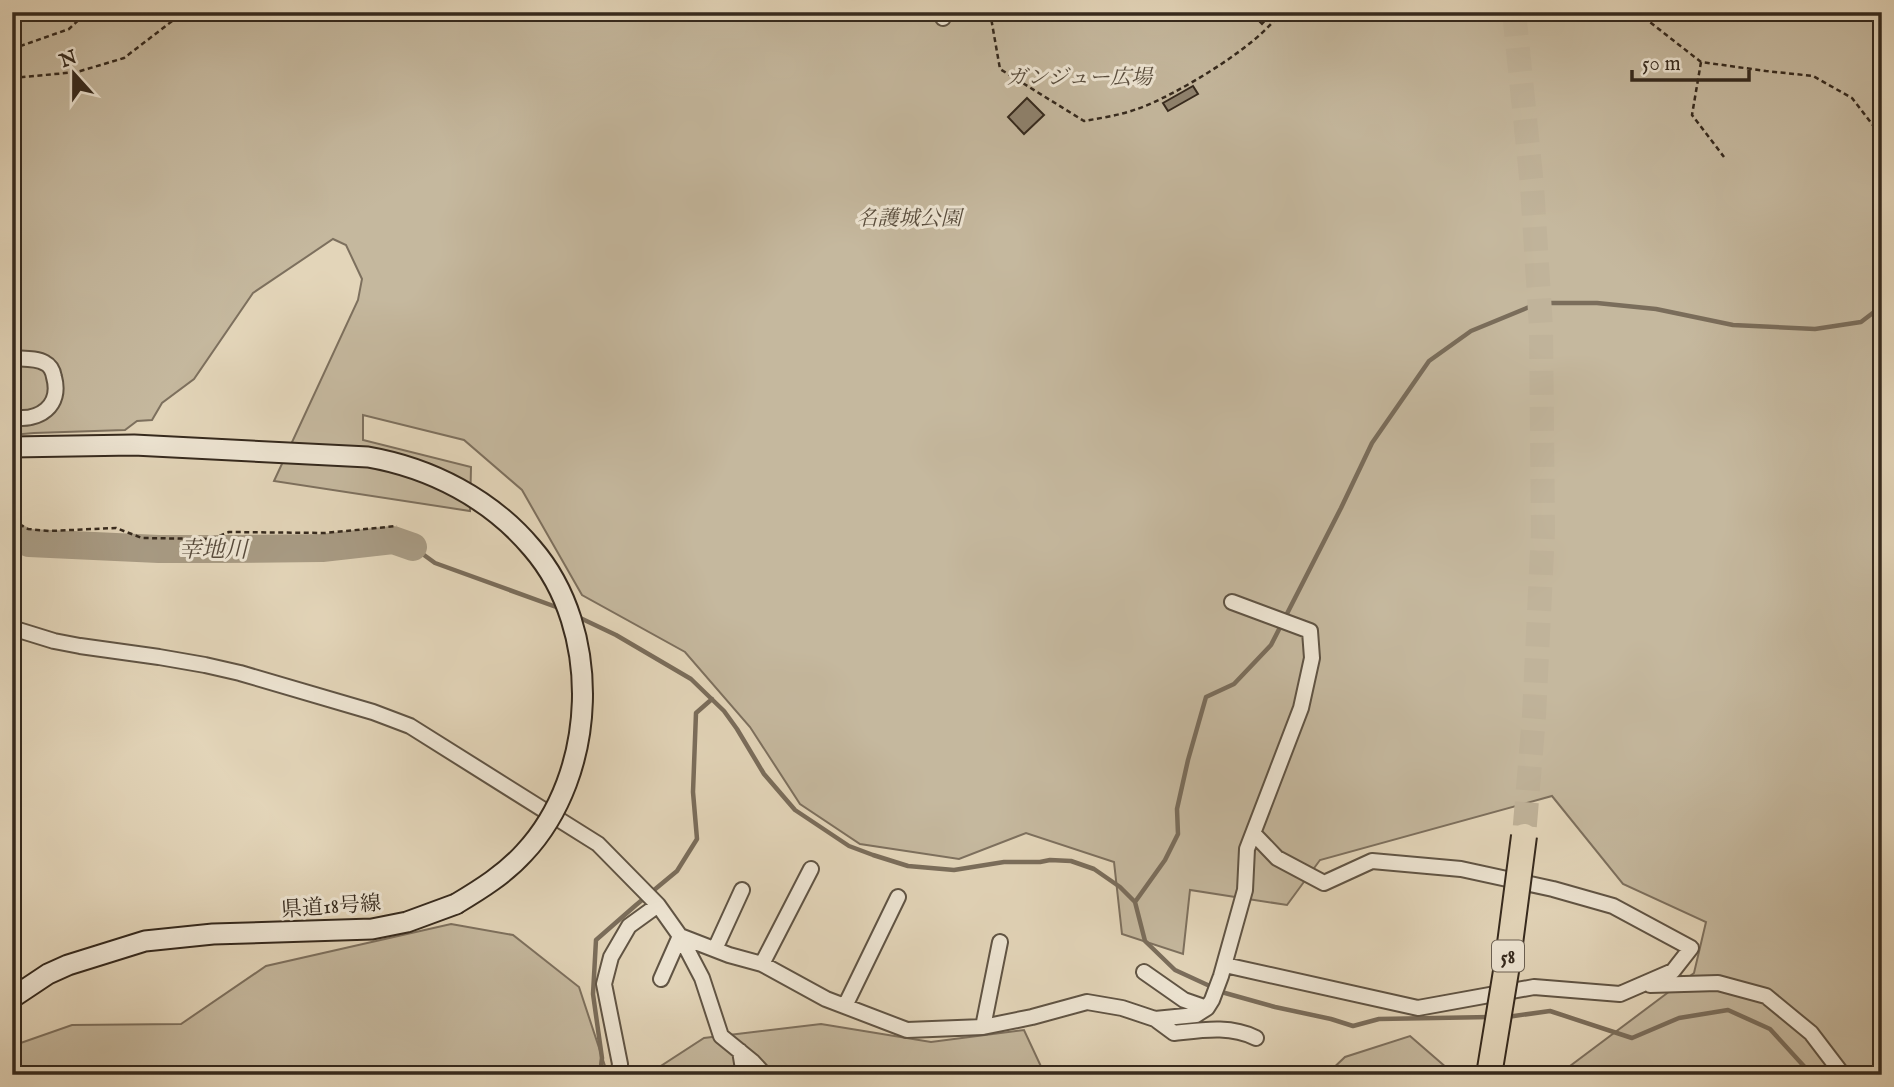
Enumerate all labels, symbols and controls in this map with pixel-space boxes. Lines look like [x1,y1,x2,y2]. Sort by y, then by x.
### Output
north arrow [38,38,108,108]
scale bar [1632,38,1749,82]
text: N [56,46,81,75]
text: 50 m [1642,51,1681,78]
park label: ガンジュー広場 [1006,65,1154,92]
park label: 名護城公園 [857,206,964,233]
water label: 幸地川 [179,536,251,565]
street label: 県道18号線 [280,891,382,924]
road number: 58 [1492,940,1524,972]

